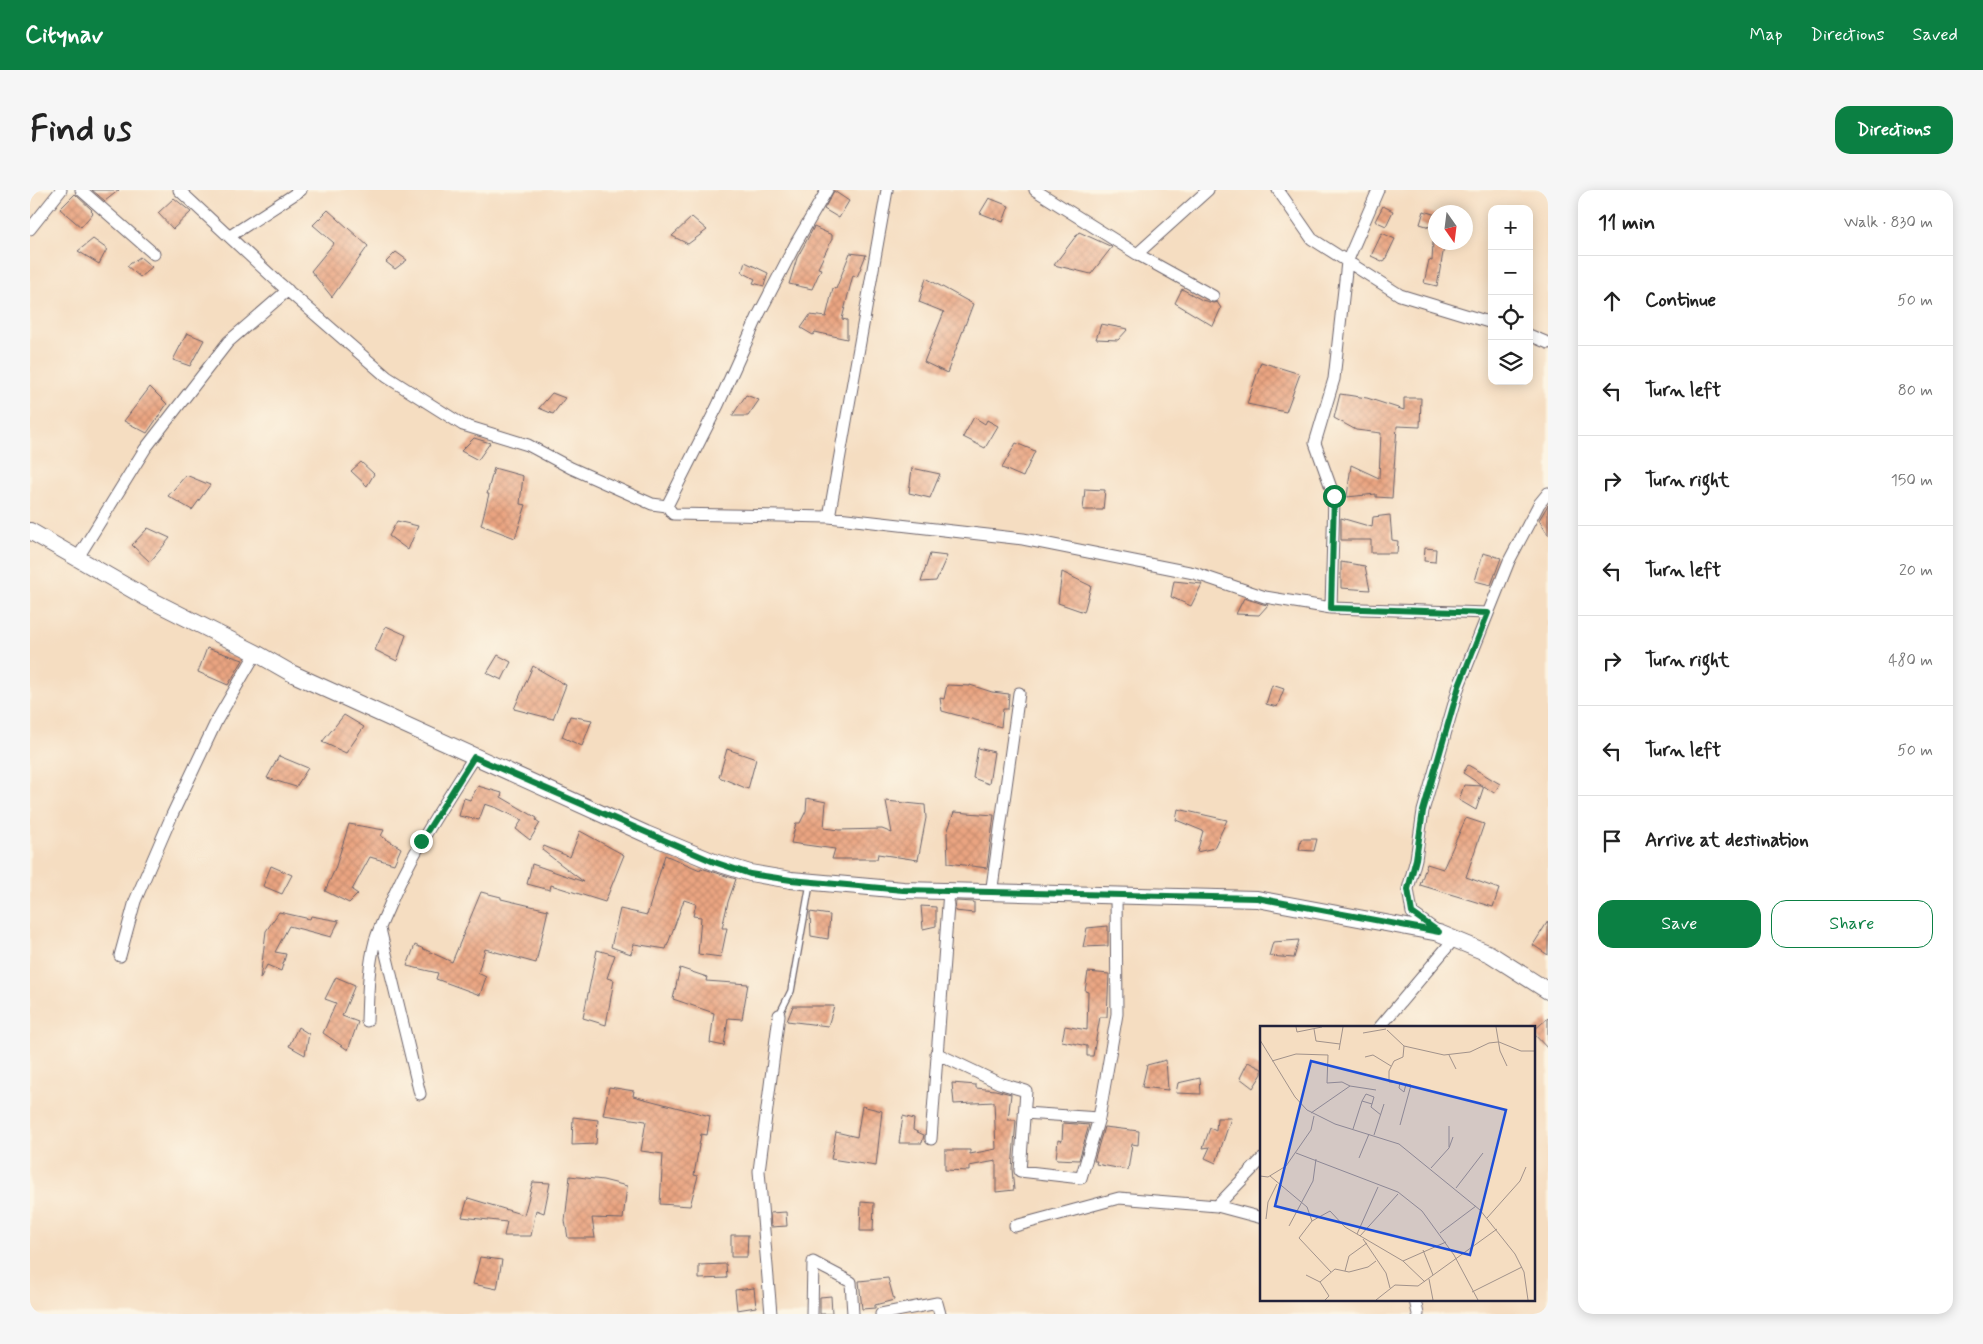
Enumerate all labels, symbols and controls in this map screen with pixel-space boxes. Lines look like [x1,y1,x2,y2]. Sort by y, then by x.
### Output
text: Citynav [25,20,103,51]
text: Map [1750,23,1783,47]
text: Directions [1811,23,1885,47]
text: Saved [1913,23,1958,47]
button: Directions [1835,106,1953,154]
text: Find us [30,107,132,153]
north arrow [1428,205,1473,250]
map controls [1488,205,1533,385]
button: + [1488,205,1533,250]
text: 11 min [1598,209,1655,237]
text: Walk · 830 m [1844,212,1933,233]
button: − [1488,250,1533,295]
icon: ahead [1598,287,1626,315]
text: Continue [1645,288,1716,313]
text: 50 m [1897,290,1933,311]
button: locate [1488,295,1533,340]
button: layers [1488,340,1533,385]
icon: left [1598,377,1626,405]
text: Turn left [1645,378,1721,403]
text: 80 m [1898,380,1933,401]
icon: right [1598,467,1626,495]
text: Turn right [1645,468,1729,493]
text: 150 m [1891,470,1933,491]
route start [1323,485,1346,508]
icon: left [1598,557,1626,585]
text: Turn left [1645,558,1721,583]
text: 20 m [1899,560,1933,581]
icon: right [1598,647,1626,675]
text: Turn right [1645,648,1729,673]
text: 480 m [1888,650,1933,671]
icon: left [1598,737,1626,765]
text: Turn left [1645,738,1721,763]
text: 50 m [1897,740,1933,761]
icon: arrive [1598,827,1626,855]
text: Arrive at destination [1645,828,1809,853]
route end [410,830,433,853]
button: Save [1598,900,1761,948]
button: Share [1771,900,1933,948]
inset map [1260,1026,1536,1302]

